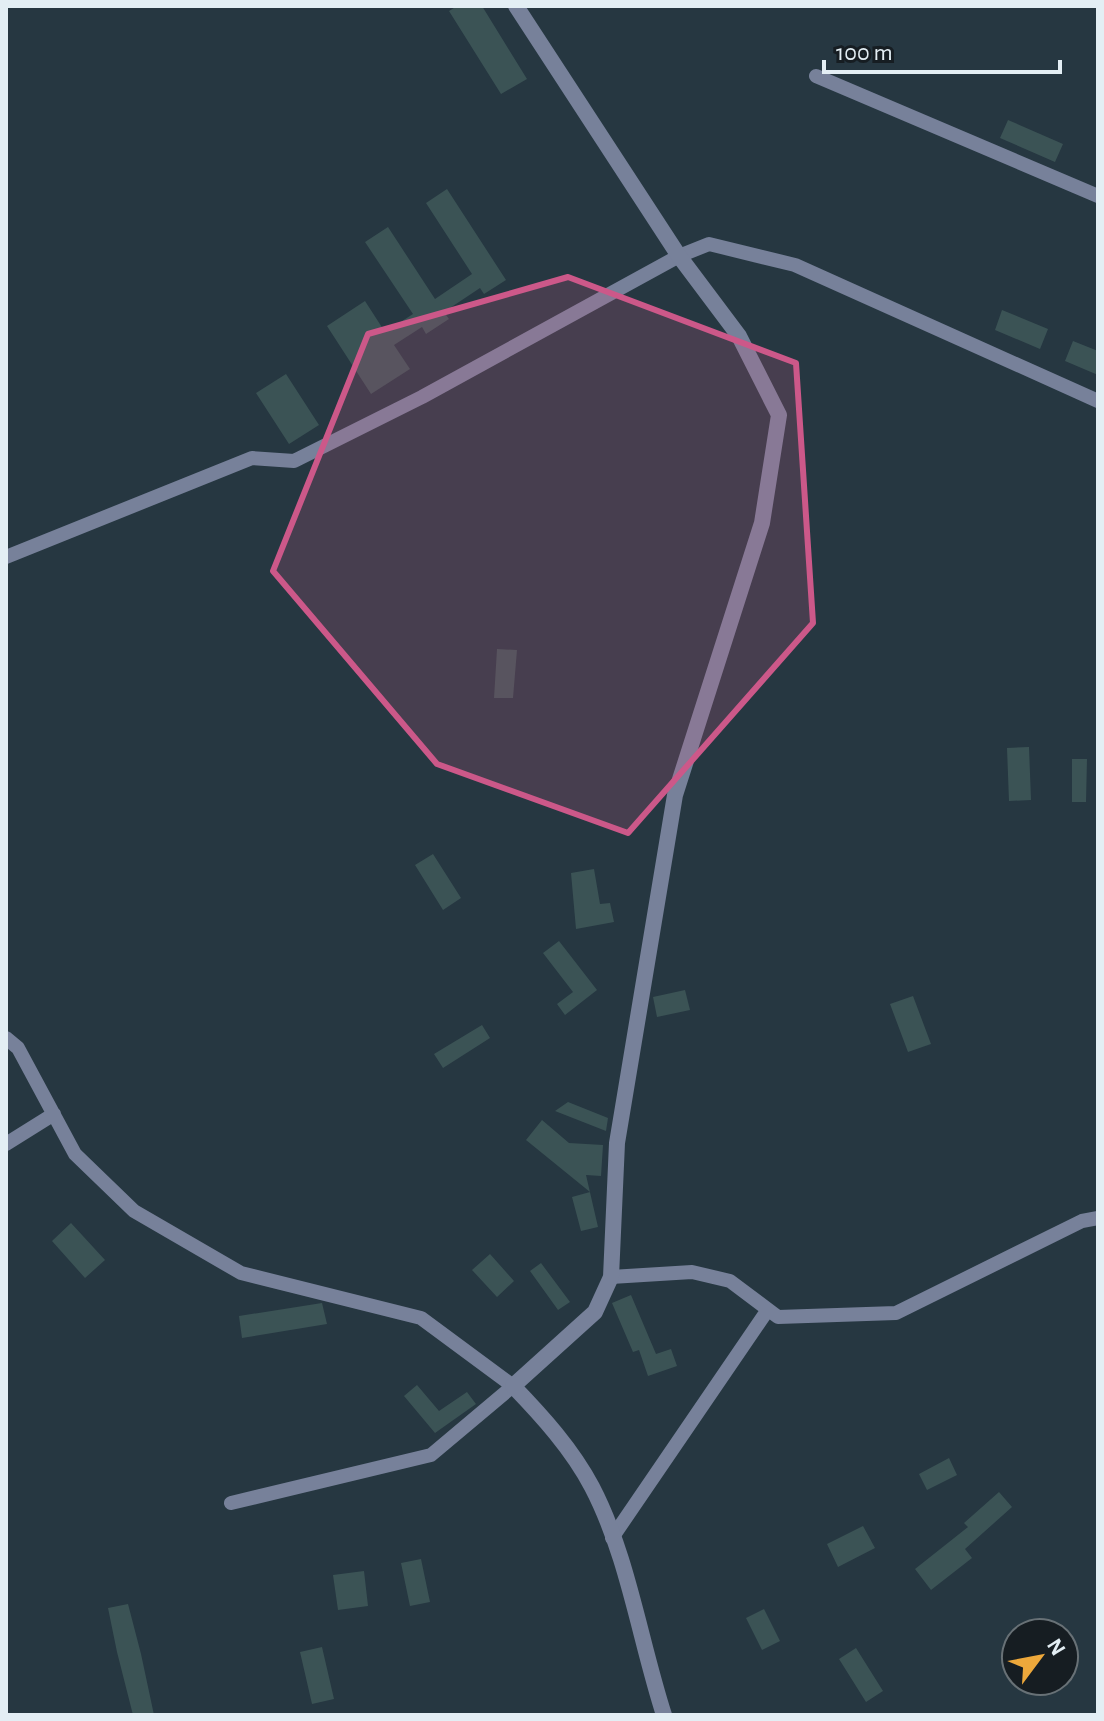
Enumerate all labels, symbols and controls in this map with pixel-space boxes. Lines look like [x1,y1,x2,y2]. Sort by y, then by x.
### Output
scale bar [824,24,1060,74]
text: 100 m [836,41,893,65]
north arrow [1000,1617,1080,1697]
text: N [1043,1635,1069,1659]

